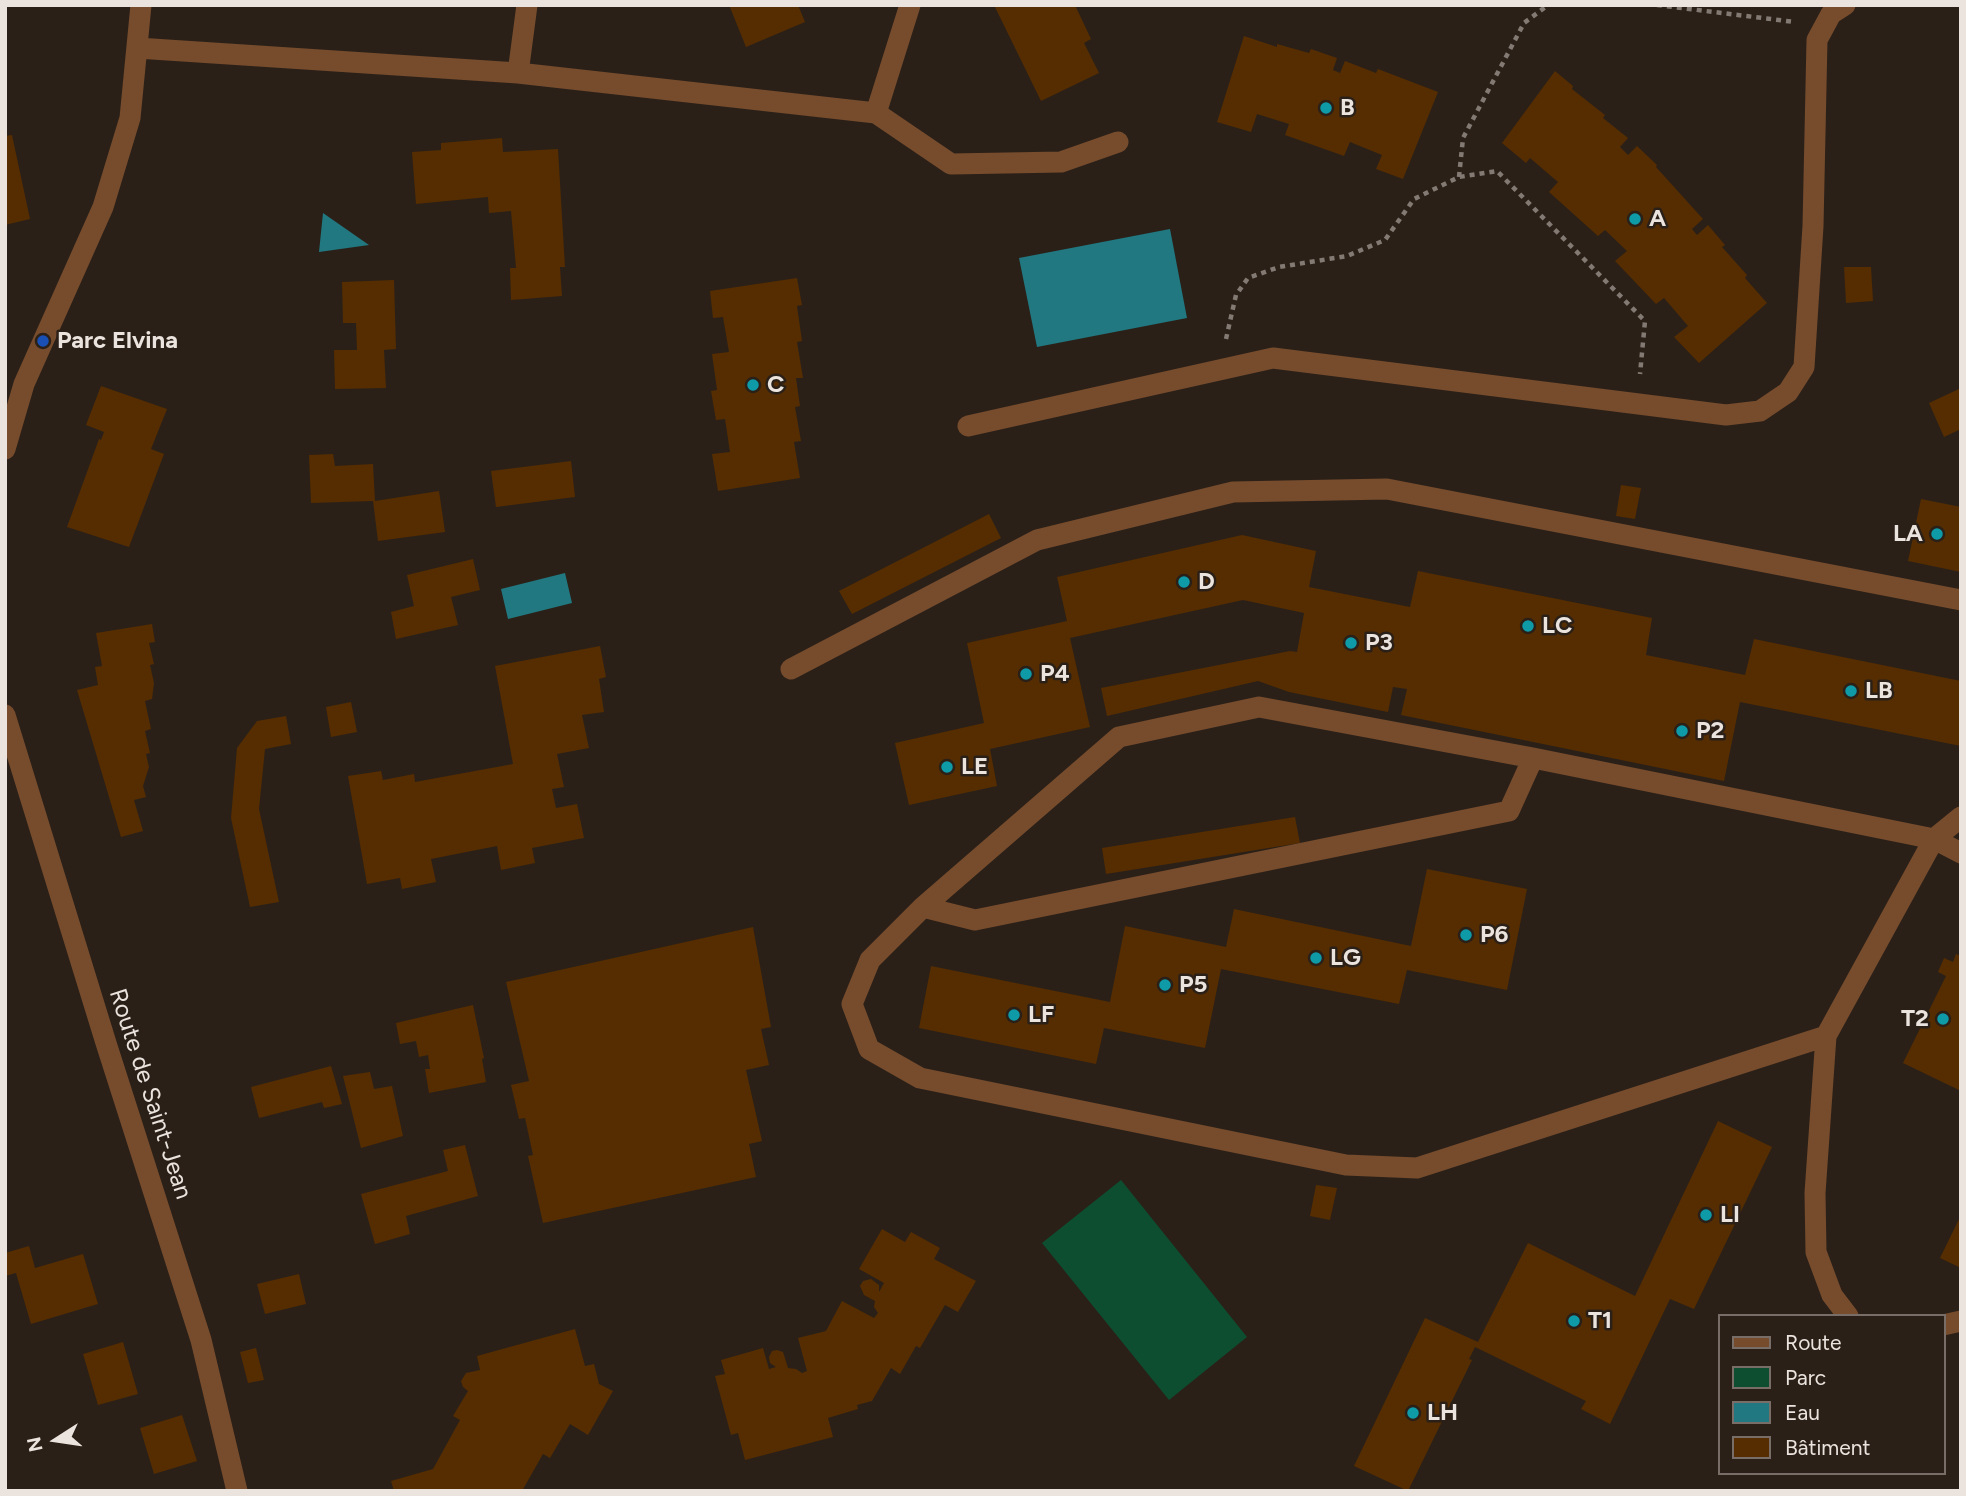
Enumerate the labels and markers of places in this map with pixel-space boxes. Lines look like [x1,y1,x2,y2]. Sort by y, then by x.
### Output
place label: B [1340,94,1355,122]
marker: B [1318,100,1334,116]
place label: A [1649,205,1666,233]
marker: A [1627,211,1643,227]
place label: Parc Elvina [57,327,178,355]
marker: Parc Elvina [35,333,51,349]
place label: C [767,371,784,399]
marker: C [745,377,761,393]
place label: LA [1893,520,1923,548]
marker: LA [1929,526,1945,542]
place label: D [1198,568,1215,596]
marker: D [1176,574,1192,590]
place label: LC [1542,612,1572,640]
marker: LC [1520,618,1536,634]
place label: P3 [1365,629,1393,657]
marker: P3 [1343,635,1359,651]
place label: P4 [1040,660,1070,688]
marker: P4 [1018,666,1034,682]
place label: LB [1865,677,1893,705]
marker: LB [1843,683,1859,699]
place label: P2 [1696,717,1724,745]
marker: P2 [1674,723,1690,739]
place label: LE [961,753,988,781]
marker: LE [939,759,955,775]
place label: P6 [1480,921,1508,949]
marker: P6 [1458,927,1474,943]
place label: LG [1330,944,1361,972]
marker: LG [1308,950,1324,966]
place label: P5 [1179,971,1207,999]
marker: P5 [1157,977,1173,993]
place label: LF [1028,1001,1054,1029]
place label: T2 [1901,1005,1929,1033]
marker: LF [1006,1007,1022,1023]
marker: T2 [1935,1011,1951,1027]
place label: LI [1720,1201,1740,1229]
marker: LI [1698,1207,1714,1223]
place label: T1 [1588,1307,1612,1335]
marker: T1 [1566,1313,1582,1329]
place label: LH [1427,1399,1458,1427]
marker: LH [1405,1405,1421,1421]

